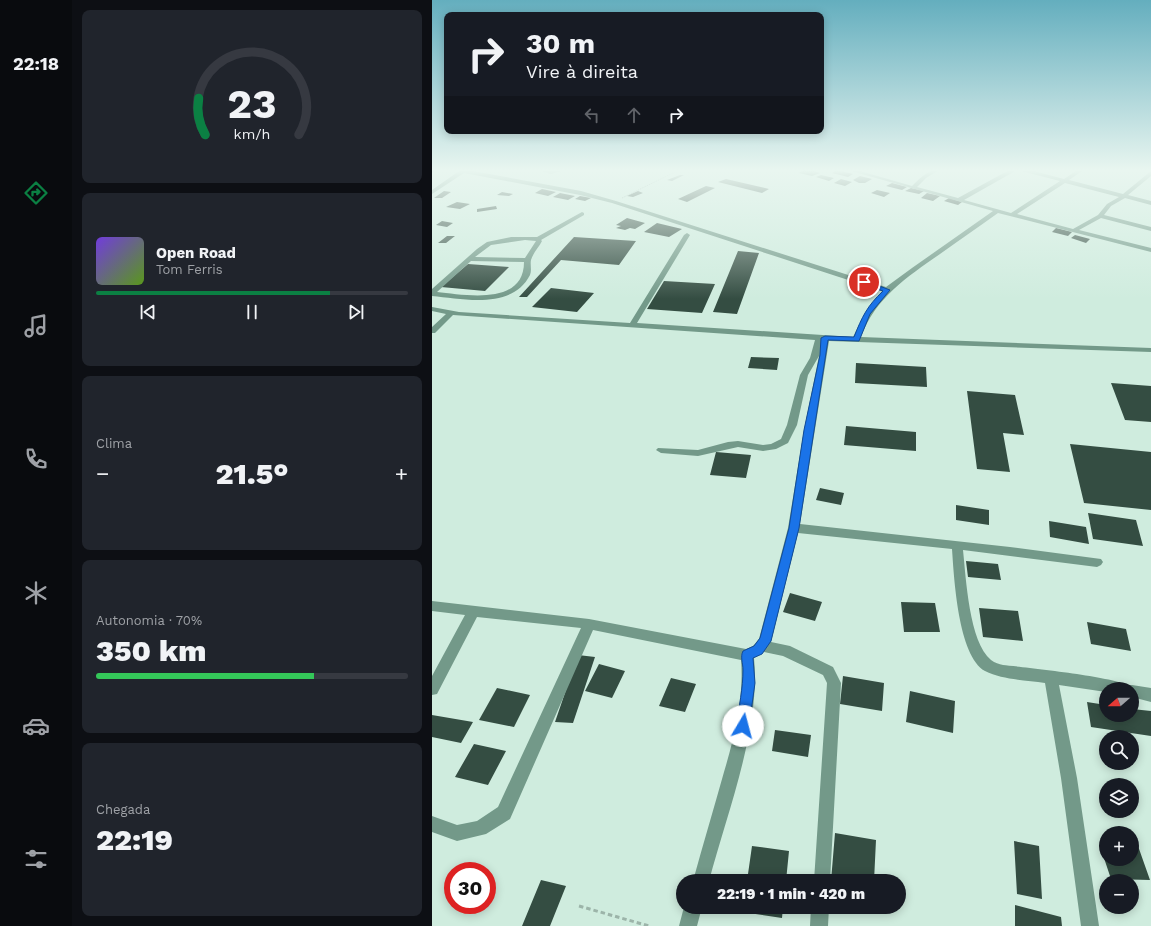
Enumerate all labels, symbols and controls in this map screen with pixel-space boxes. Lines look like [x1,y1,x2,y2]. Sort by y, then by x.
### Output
text: 30 m [526,27,595,60]
icon: right [460,28,512,80]
text: 22:18 [13,53,59,74]
text: Vire à direita [526,61,638,82]
text: 23 [227,78,277,127]
icon: left [581,104,603,126]
icon: ahead [623,104,645,126]
icon: right [665,104,687,126]
text: km/h [234,125,270,141]
icon: directions [22,179,50,207]
text: Open Road [156,244,236,262]
text: Tom Ferris [156,262,223,277]
pin [847,265,881,299]
icon: arrive [853,271,875,293]
icon: previous [137,301,159,323]
icon: pause [241,301,263,323]
icon: next [345,301,367,323]
icon: music [22,312,50,340]
text: Clima [96,436,132,451]
icon: phone [22,445,50,473]
text: 21.5° [215,456,289,491]
text: − [96,461,109,486]
text: + [395,461,408,486]
icon: climate [22,579,50,607]
text: Autonomia · 70% [96,613,202,628]
text: 350 km [96,633,206,668]
north arrow [1099,682,1139,722]
map controls [1099,682,1139,914]
position arrow [722,705,764,747]
icon: car [22,712,50,740]
button: search [1099,730,1139,770]
button: layers [1099,778,1139,818]
text: Chegada [96,802,150,817]
text: 22:19 [96,822,173,857]
button: + [1099,826,1139,866]
icon: filters [22,845,50,873]
speed limit sign: 30 [444,862,496,914]
button: − [1099,874,1139,914]
text: 22:19 · 1 min · 420 m [717,885,865,903]

